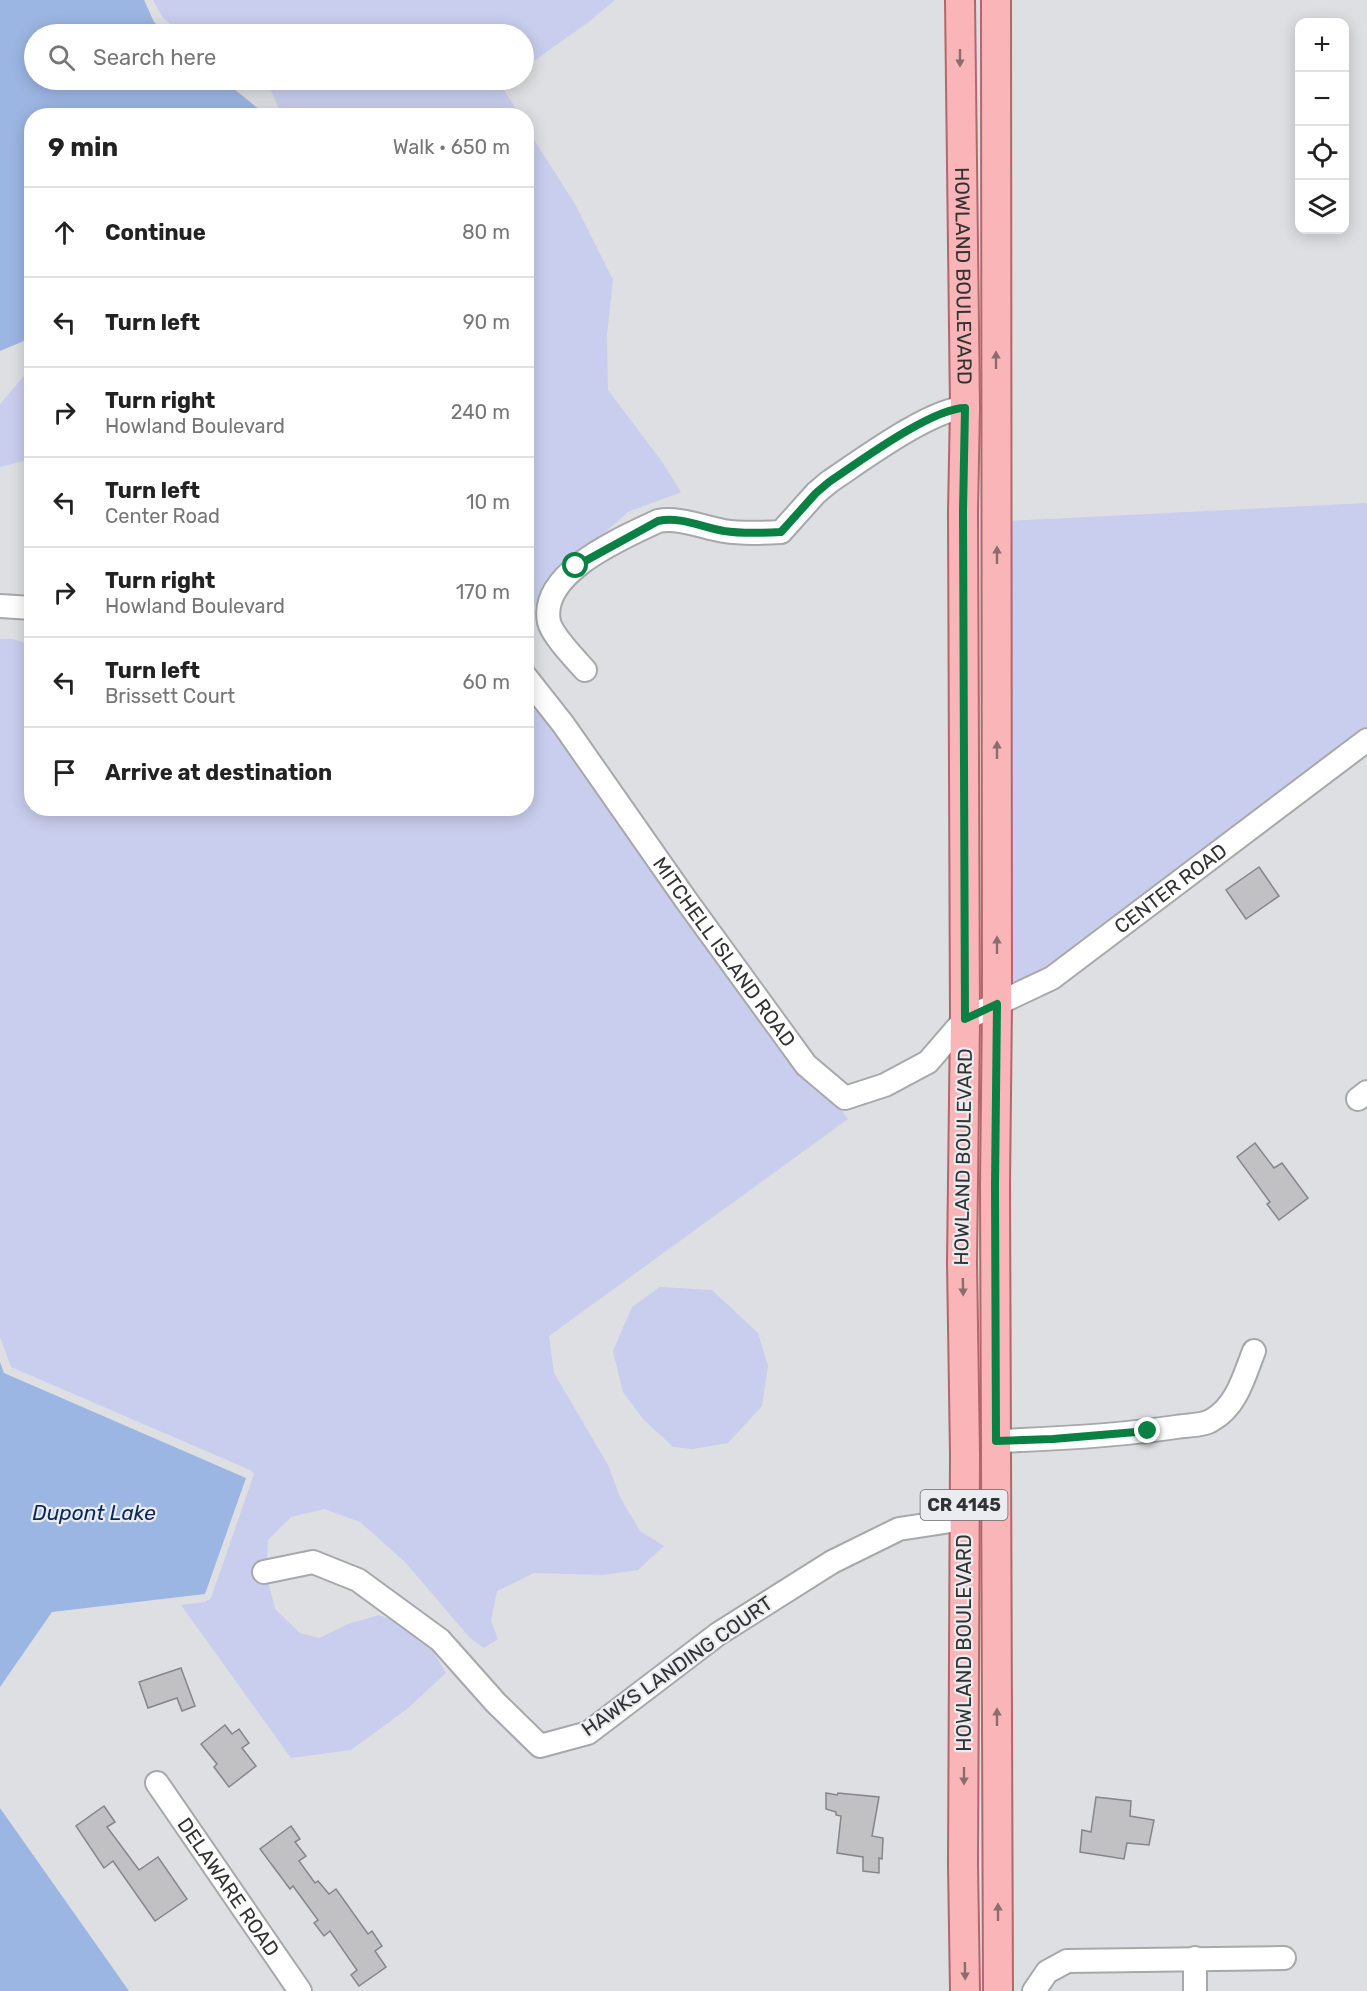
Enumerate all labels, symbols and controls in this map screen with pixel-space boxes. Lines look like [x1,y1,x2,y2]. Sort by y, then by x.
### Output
map controls [1295,18,1349,234]
button: + [1295,18,1349,72]
search box [24,24,534,90]
icon: search [45,41,78,74]
text: Search here [93,44,216,71]
one-way arrow [956,49,965,68]
button: − [1295,72,1349,126]
button: locate [1295,126,1349,180]
text: 9 min [48,132,118,163]
text: Walk · 650 m [393,135,510,159]
street label: HOWLAND BOULEVARD [950,167,977,385]
button: layers [1295,180,1349,234]
icon: ahead [48,216,81,249]
text: Continue [105,219,206,246]
text: 80 m [462,220,510,244]
icon: left [48,306,81,339]
text: Turn left [105,309,200,336]
text: 90 m [463,310,510,334]
one-way arrow [991,351,1001,370]
text: Turn right [105,387,215,414]
icon: right [48,396,81,429]
text: 240 m [451,400,510,424]
text: Howland Boulevard [105,414,285,438]
text: Turn left [105,477,200,504]
icon: left [48,486,81,519]
text: 10 m [466,490,510,514]
text: Center Road [105,504,220,528]
one-way arrow [992,546,1002,565]
route start [562,552,588,578]
text: Turn right [105,567,215,594]
icon: right [48,576,81,609]
text: 170 m [456,580,510,604]
text: Howland Boulevard [105,594,285,618]
text: Turn left [105,657,200,684]
icon: left [48,666,81,699]
text: 60 m [463,670,510,694]
text: Brissett Court [105,684,235,708]
one-way arrow [992,741,1002,760]
icon: arrive [48,756,81,789]
text: Arrive at destination [105,759,332,786]
street label: CENTER ROAD [1110,838,1232,939]
street label: MITCHELL ISLAND ROAD [648,853,801,1051]
one-way arrow [992,936,1002,955]
street label: HOWLAND BOULEVARD [949,1048,977,1266]
one-way arrow [958,1278,967,1297]
route end [1134,1417,1160,1443]
road number: CR 4145 [920,1490,1008,1520]
water label: Dupont Lake [32,1500,156,1525]
street label: HOWLAND BOULEVARD [952,1534,976,1752]
street label: HAWKS LANDING COURT [577,1591,778,1741]
one-way arrow [992,1707,1002,1726]
one-way arrow [959,1767,969,1786]
street label: DELAWARE ROAD [172,1813,284,1961]
one-way arrow [993,1902,1003,1921]
one-way arrow [960,1962,970,1981]

